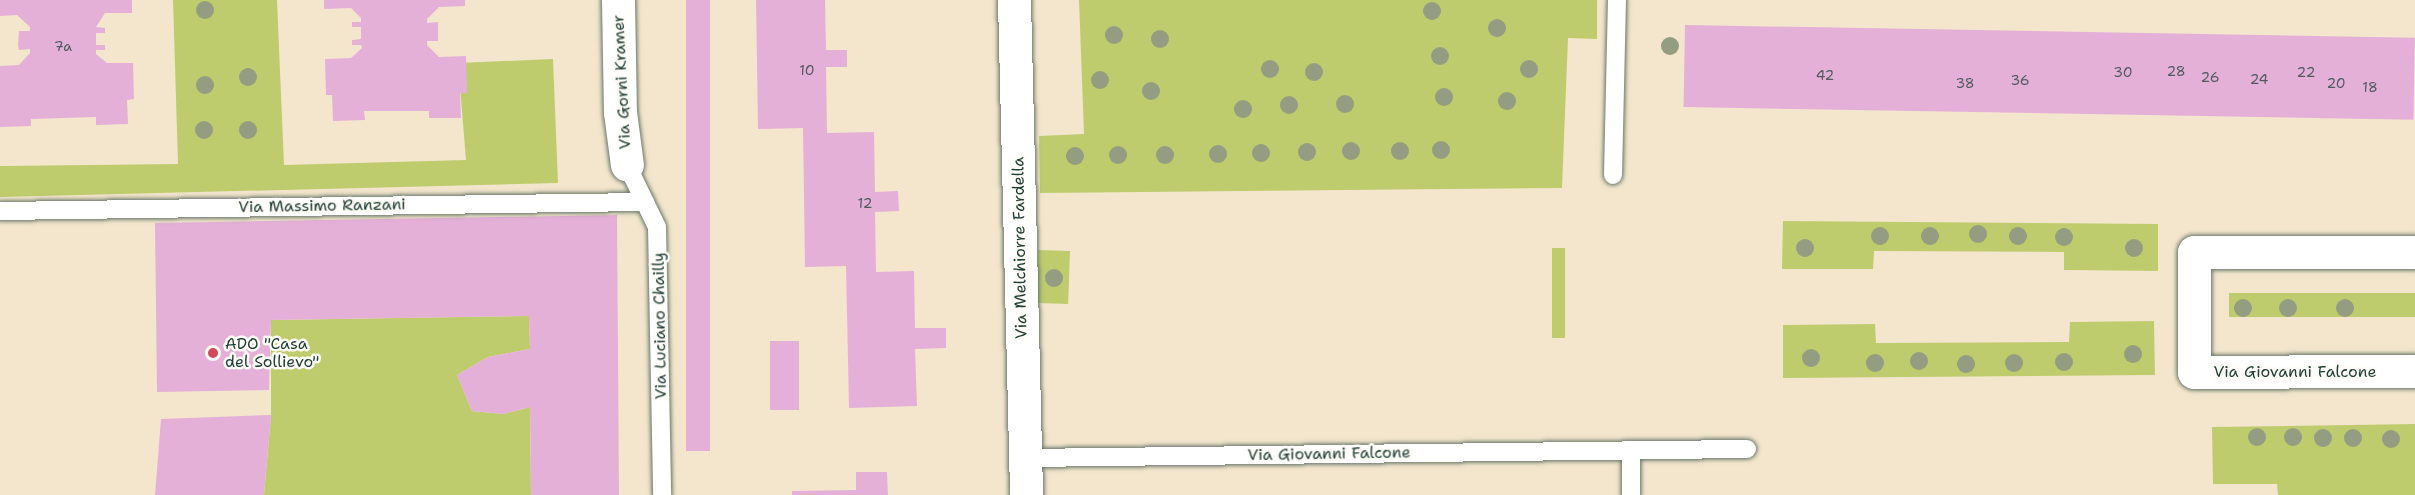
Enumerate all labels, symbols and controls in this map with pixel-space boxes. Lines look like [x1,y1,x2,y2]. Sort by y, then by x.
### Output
street label: Via Gorni Kramer [609,14,635,150]
house number: 7a [54,38,72,54]
house number: 10 [799,62,815,78]
house number: 28 [2166,63,2186,79]
house number: 30 [2113,64,2133,80]
house number: 22 [2297,64,2315,80]
house number: 42 [1816,67,1834,83]
house number: 26 [2201,69,2219,85]
house number: 24 [2250,71,2268,87]
house number: 36 [2010,72,2030,88]
house number: 38 [1955,75,1975,91]
house number: 20 [2326,75,2346,91]
house number: 18 [2362,79,2378,95]
street label: Via Melchiorre Fardella [1009,157,1031,339]
street label: Via Massimo Ranzani [238,195,406,217]
house number: 12 [858,195,872,211]
street label: Via Luciano Chailly [649,253,671,399]
place label: ADO "Casa del Sollievo" [225,334,319,372]
marker: ADO "Casa del Sollievo" [206,346,220,360]
street label: Via Giovanni Falcone [2214,362,2376,382]
street label: Via Giovanni Falcone [1247,443,1411,465]

